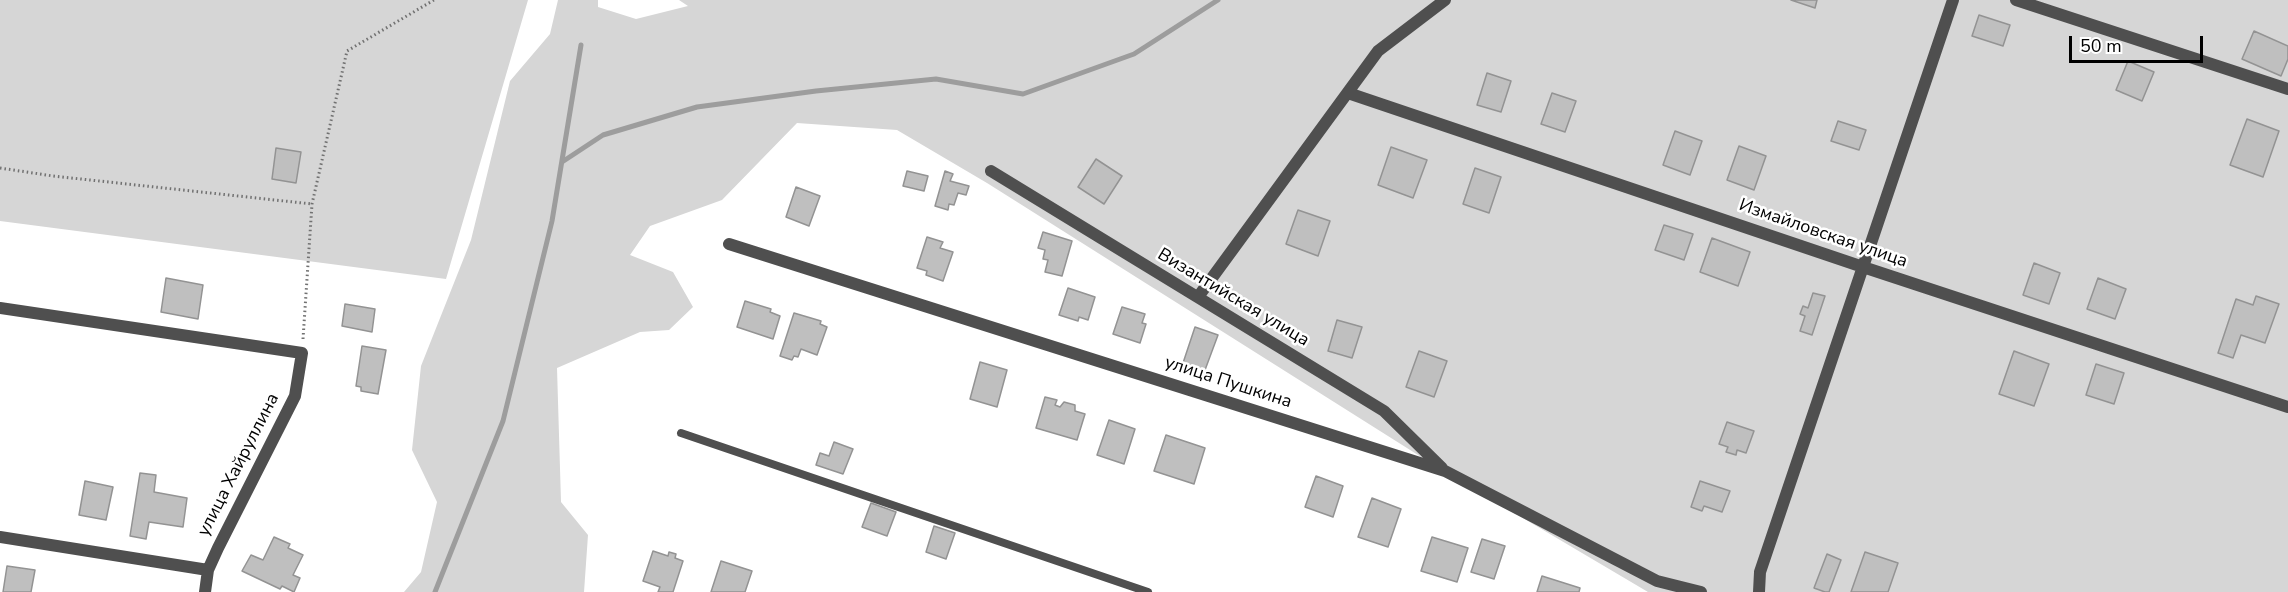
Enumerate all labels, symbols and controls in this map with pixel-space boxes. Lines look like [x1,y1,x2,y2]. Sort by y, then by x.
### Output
scale bar [2072,24,2206,62]
text: 50 m [2080,34,2122,58]
street label: Измайловская улица [1736,195,1910,273]
street label: Византийская улица [1153,244,1313,352]
street label: улица Пушкина [1162,352,1294,414]
street label: улица Хайруллина [194,390,284,540]

